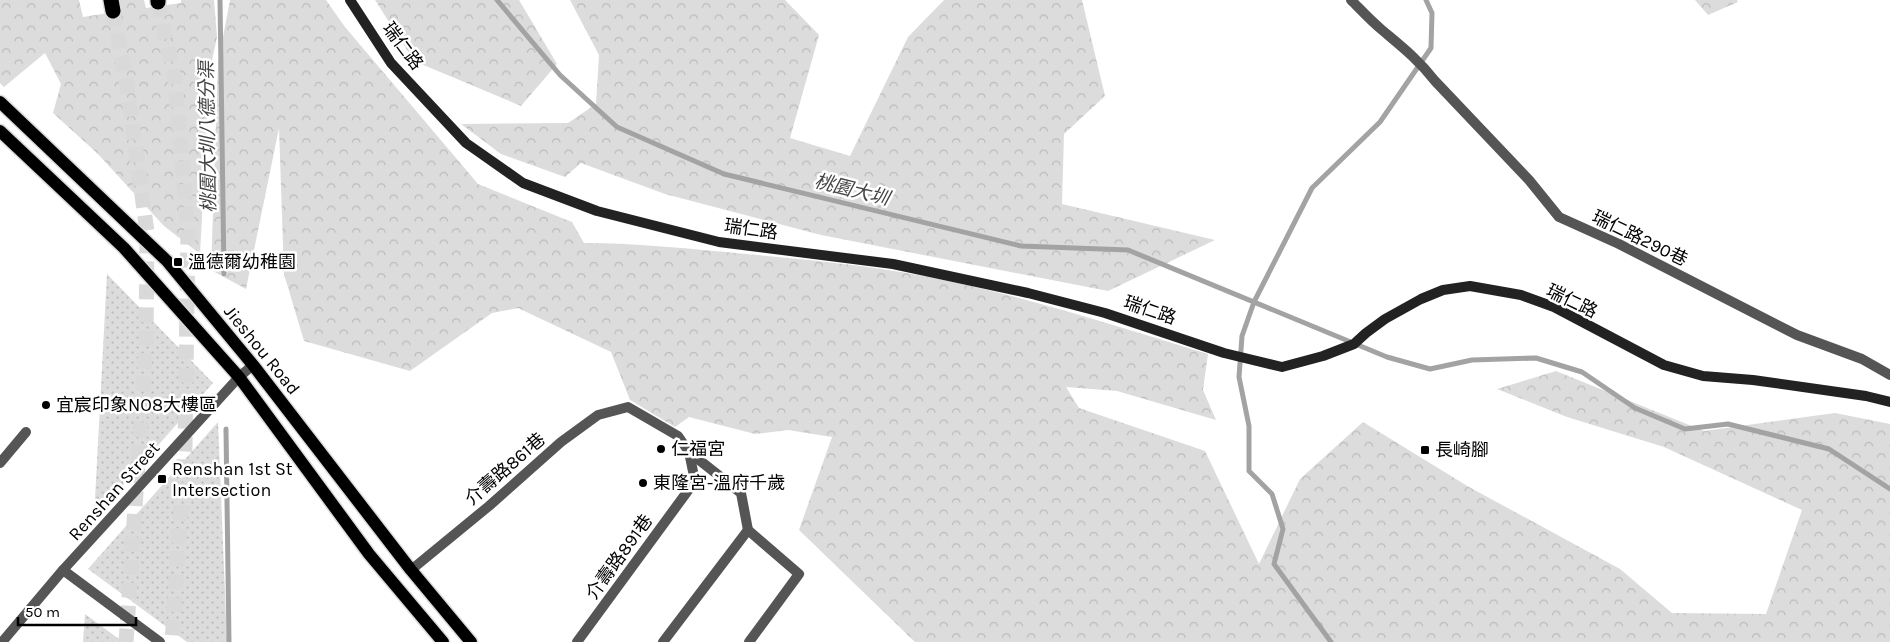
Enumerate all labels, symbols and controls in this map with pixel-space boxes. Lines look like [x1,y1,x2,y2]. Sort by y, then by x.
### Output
street label: 瑞仁路 [378,18,428,74]
water label: 桃園大圳八德分渠 [196,58,220,213]
water label: 桃園大圳 [812,170,894,211]
street label: 瑞仁路290巷 [1589,205,1691,271]
street label: 瑞仁路 [723,214,779,244]
place label: 溫德爾幼稚園 [188,251,296,273]
marker: 溫德爾幼稚園 [172,256,184,268]
street label: 瑞仁路 [1543,279,1601,323]
street label: 瑞仁路 [1121,291,1179,329]
street label: Jieshou Road [219,301,305,399]
place label: 宜宸印象NO8大樓區 [56,394,217,416]
marker: 宜宸印象NO8大樓區 [40,399,52,411]
street label: 介壽路861巷 [460,428,550,510]
street label: Renshan Street [64,437,164,545]
place label: 仁福宮 [671,438,725,460]
place label: 長崎腳 [1435,439,1489,461]
marker: 仁福宮 [655,443,667,455]
marker: 長崎腳 [1419,444,1431,456]
place label: Renshan 1st St Intersection [172,458,293,501]
place label: 東隆宮-溫府千歲 [653,472,785,494]
marker: Renshan 1st St Intersection [156,473,168,485]
marker: 東隆宮-溫府千歲 [637,477,649,489]
street label: 介壽路891巷 [581,510,657,604]
scale bar [18,594,135,626]
text: 50 m [25,603,60,621]

